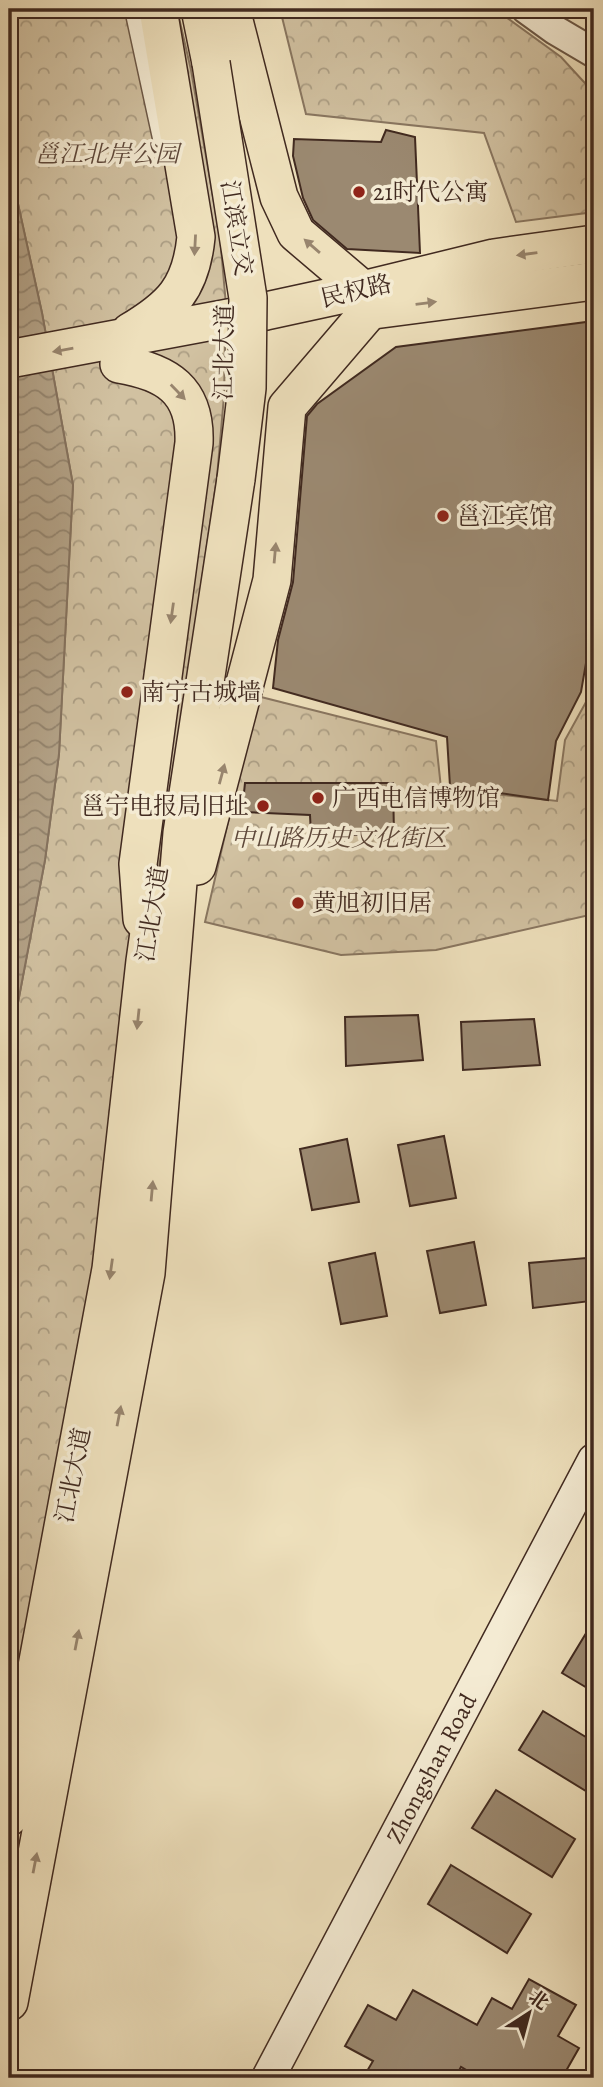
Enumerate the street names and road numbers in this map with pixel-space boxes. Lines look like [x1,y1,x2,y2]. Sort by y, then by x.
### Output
street label: 江滨立交 [214,178,260,278]
street label: 民权路 [317,267,395,315]
street label: 江北大道 [207,304,241,400]
street label: 江北大道 [129,864,175,964]
street label: 江北大道 [48,1425,98,1525]
street label: Zhongshan Road [379,1688,484,1849]

